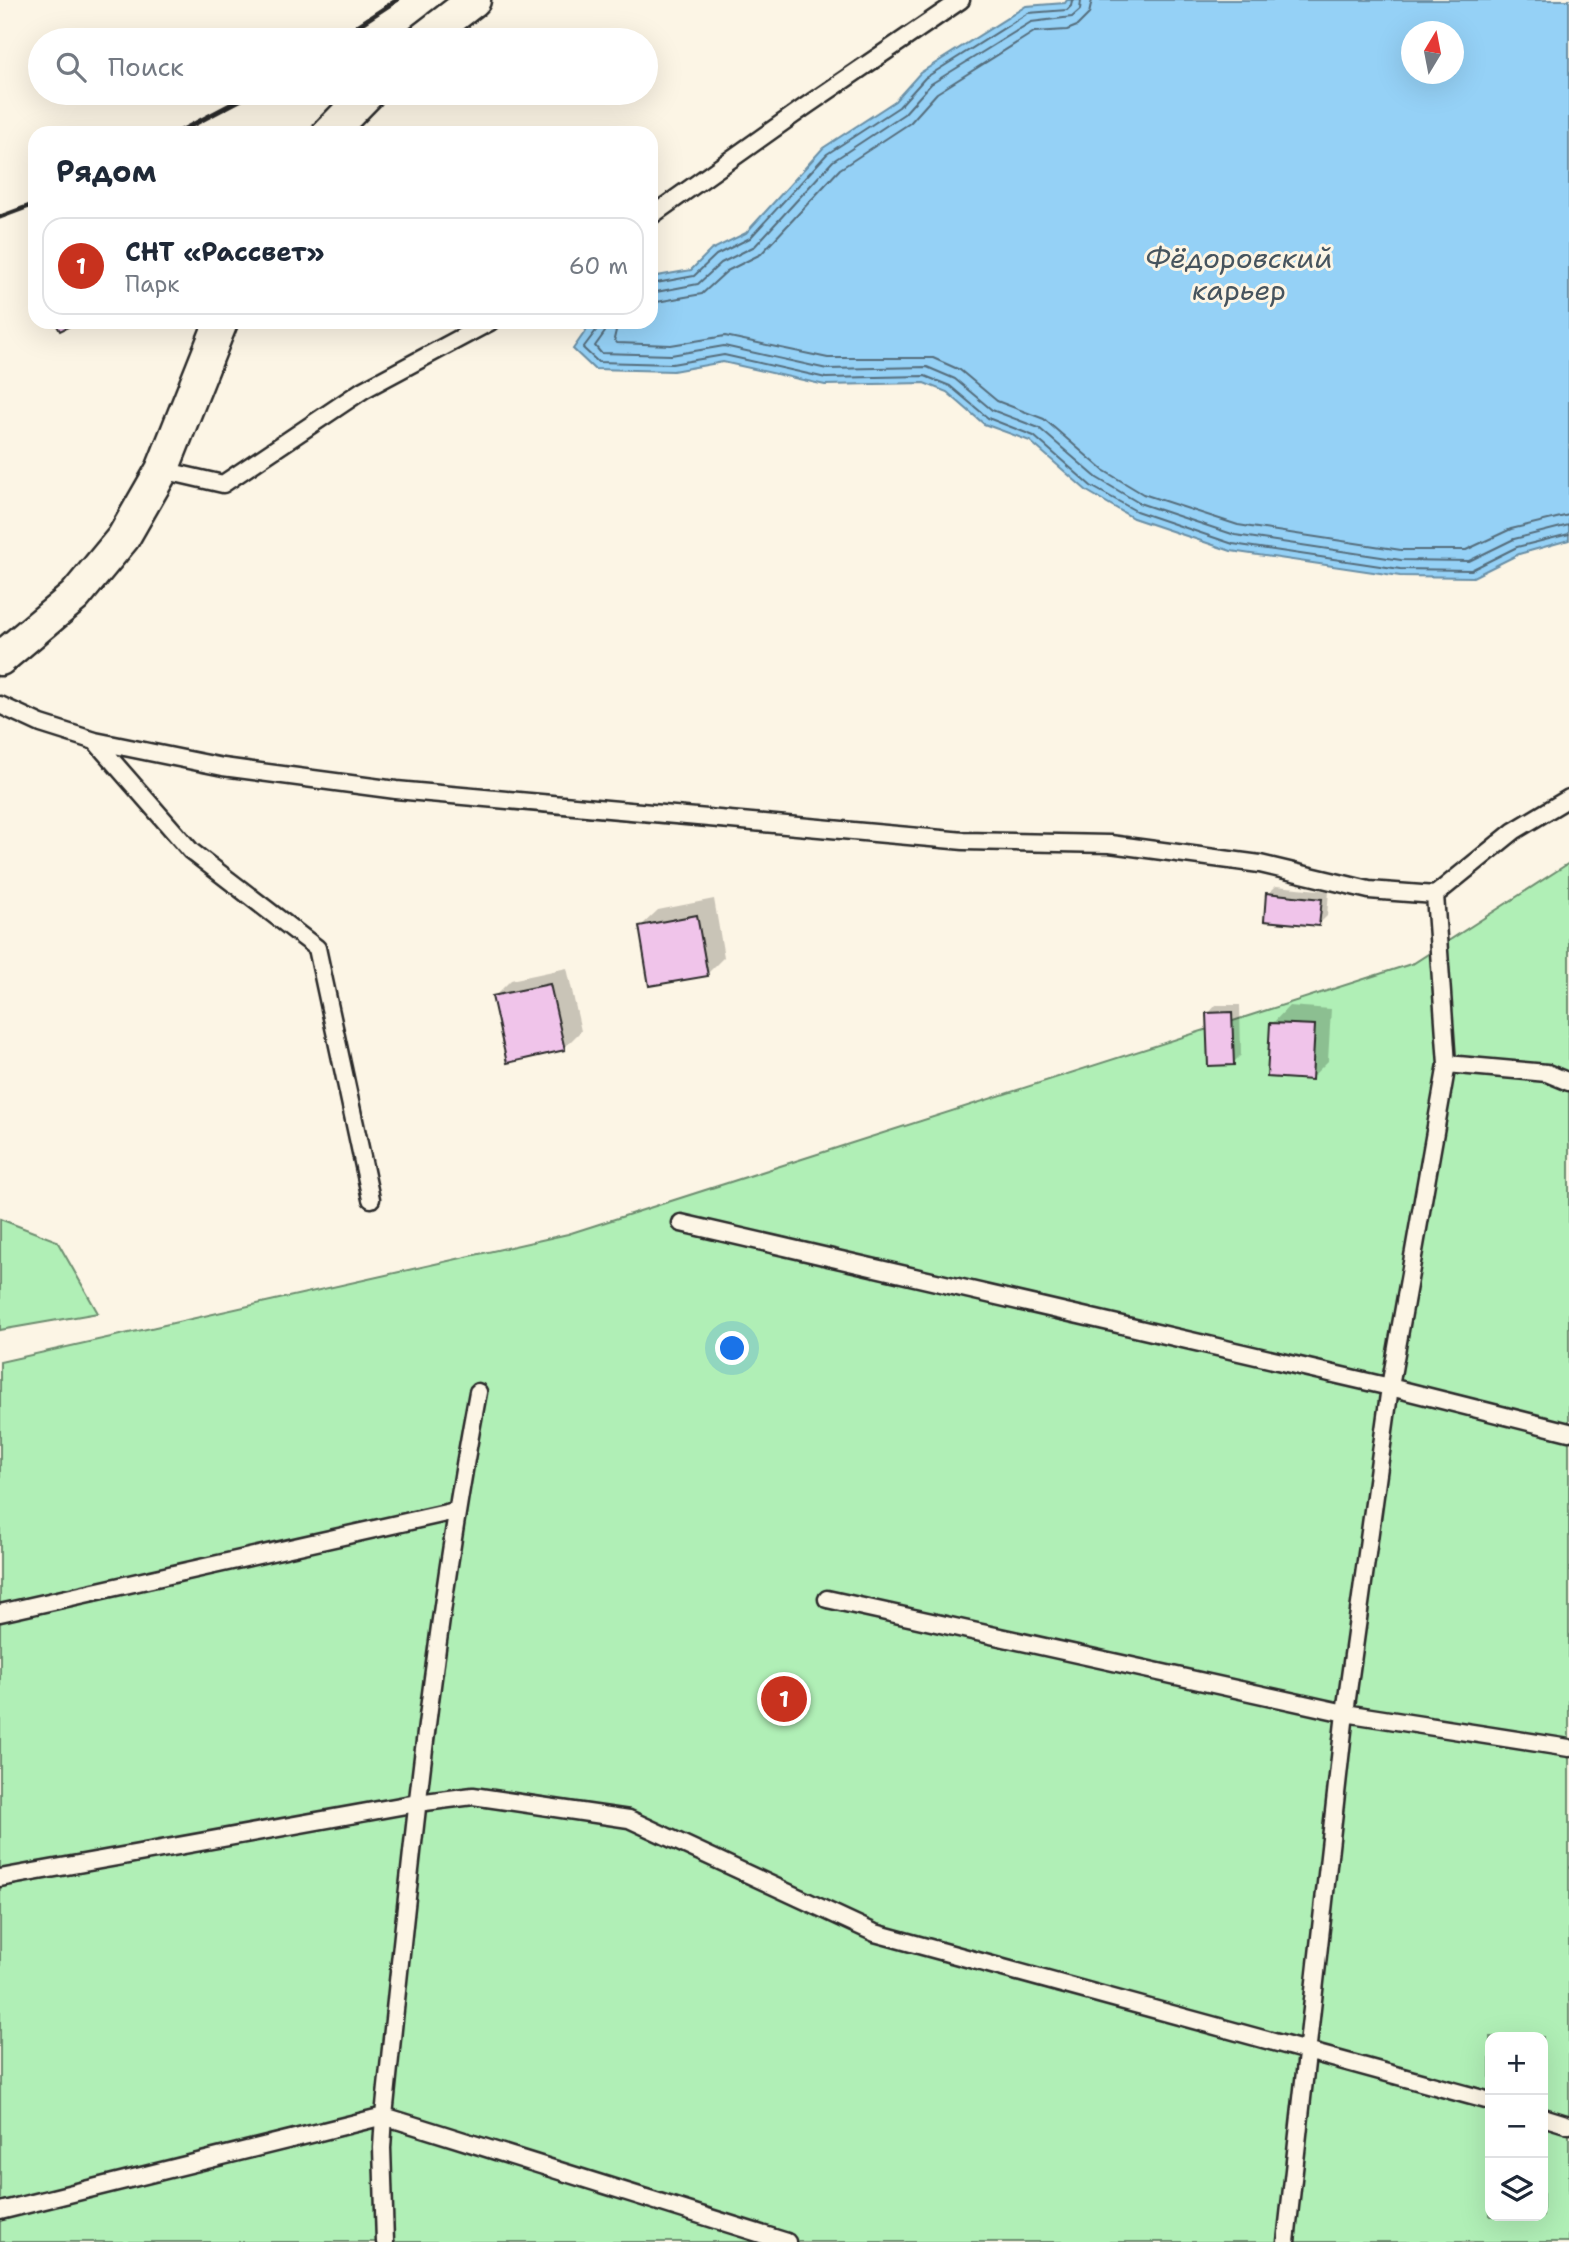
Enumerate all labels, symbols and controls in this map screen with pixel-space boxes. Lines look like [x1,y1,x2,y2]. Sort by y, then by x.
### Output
north arrow [1401,21,1464,84]
search box [28,28,658,105]
icon: search [52,48,90,86]
text: Поиск [108,49,184,84]
text: Рядом [56,151,156,192]
text: СНТ «Рассвет» [125,234,324,269]
water label: Фёдоровский карьер [1145,239,1333,309]
text: 1 [76,251,86,281]
text: 60 m [569,251,628,281]
text: Парк [125,269,180,299]
your location [715,1331,749,1365]
pin: 1 [761,1673,807,1725]
map controls [1485,2032,1548,2221]
button: + [1485,2032,1548,2095]
button: − [1485,2095,1548,2158]
button: layers [1485,2158,1548,2221]

